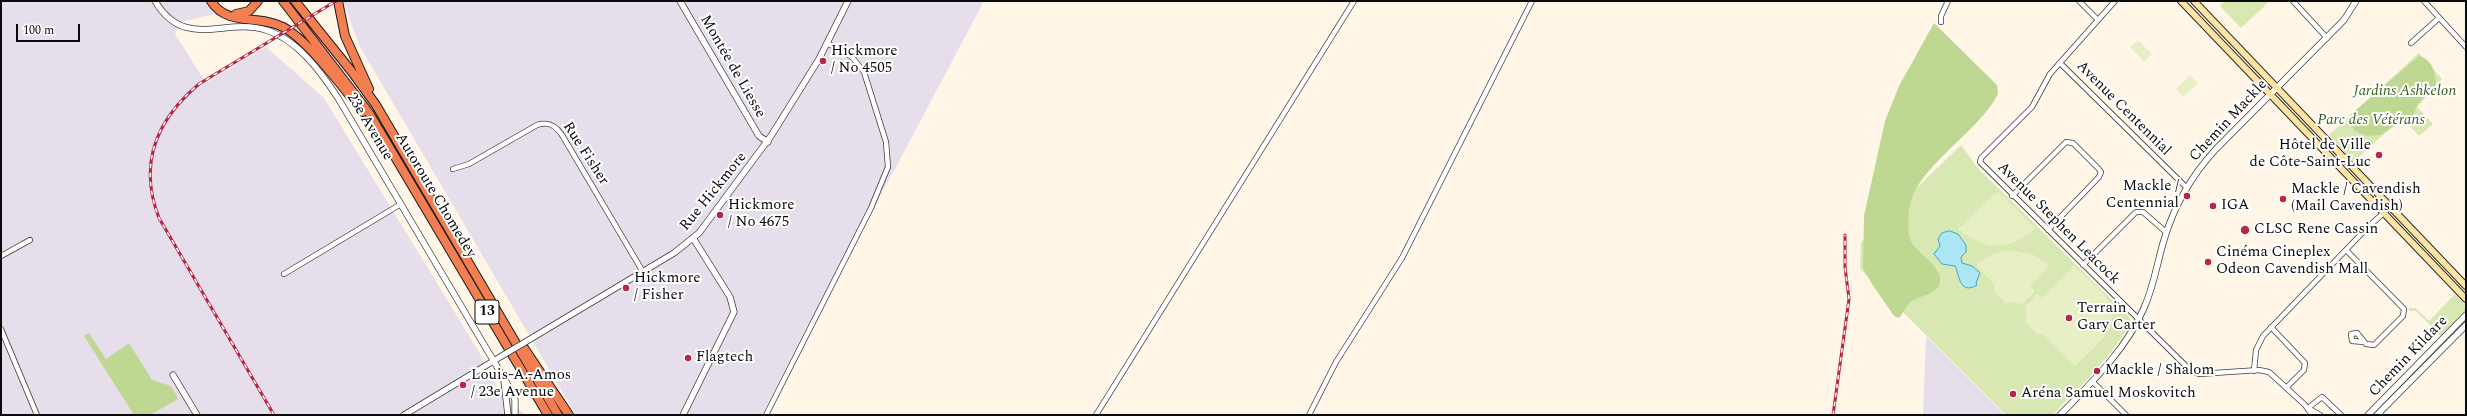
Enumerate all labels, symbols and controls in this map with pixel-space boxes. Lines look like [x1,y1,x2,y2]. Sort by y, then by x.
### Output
street label: Montée de Liesse [695,12,769,122]
scale bar [18,16,82,42]
text: 100 m [23,21,54,40]
place label: Hickmore / No 4505 [831,43,898,78]
marker: Hickmore / No 4505 [818,56,828,66]
street label: Avenue Centennial [2072,58,2174,160]
street label: Chemin Mackle [2186,76,2272,166]
park label: Jardins Ashkelon [2354,83,2456,101]
street label: 23e Avenue [342,90,396,164]
park label: Parc des Vétérans [2317,112,2425,130]
street label: Rue Fisher [558,119,612,189]
street label: Autoroute Chomedey [391,130,479,262]
place label: Hôtel de Ville de Côte-Saint-Luc [2250,137,2371,172]
street label: Rue Hickmore [677,149,751,235]
marker: Hôtel de Ville de Côte-Saint-Luc [2374,150,2384,160]
street label: Avenue Stephen Leacock [1993,159,2123,289]
place label: Mackle / Centennial [2106,178,2179,213]
place label: Mackle / Cavendish (Mail Cavendish) [2291,181,2421,216]
marker: Mackle / Centennial [2182,191,2192,201]
marker: Mackle / Cavendish (Mail Cavendish) [2278,194,2288,204]
place label: Hickmore / No 4675 [728,197,795,232]
place label: IGA [2221,197,2249,215]
marker: IGA [2208,201,2218,211]
marker: Hickmore / No 4675 [715,210,725,220]
place label: CLSC Rene Cassin [2254,221,2378,239]
marker: CLSC Rene Cassin [2239,224,2251,236]
place label: Cinéma Cineplex Odeon Cavendish Mall [2216,244,2368,279]
marker: Cinéma Cineplex Odeon Cavendish Mall [2203,257,2213,267]
place label: Hickmore / Fisher [634,270,701,305]
marker: Hickmore / Fisher [621,283,631,293]
road number: 13 [475,300,499,324]
place label: Terrain Gary Carter [2077,300,2155,335]
marker: Terrain Gary Carter [2064,313,2074,323]
street label: Chemin Kildare [2366,313,2452,401]
place label: Flagtech [696,349,753,367]
marker: Flagtech [683,353,693,363]
place label: Mackle / Shalom [2105,362,2214,380]
marker: Mackle / Shalom [2092,366,2102,376]
place label: Louis-A.-Amos / 23e Avenue [471,367,571,402]
marker: Louis-A.-Amos / 23e Avenue [458,380,468,390]
place label: Aréna Samuel Moskovitch [2021,385,2196,403]
marker: Aréna Samuel Moskovitch [2008,389,2018,399]

